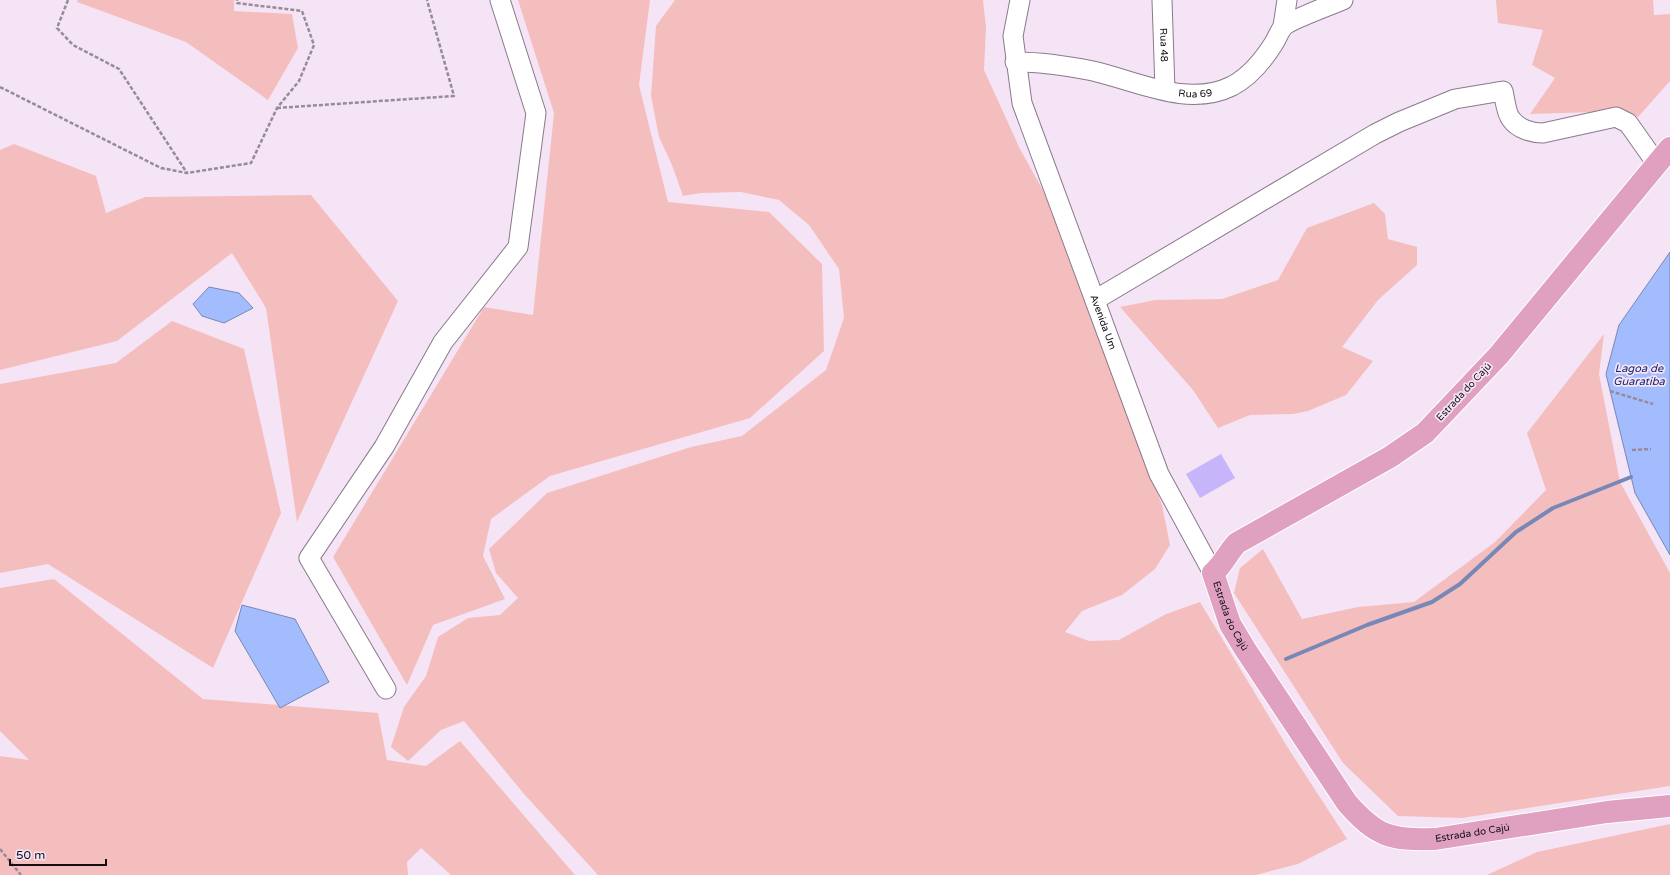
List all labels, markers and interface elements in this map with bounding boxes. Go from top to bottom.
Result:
street label: Rua 48 [1157,28,1170,62]
street label: Rua 69 [1178,87,1213,100]
street label: Avenida Um [1087,293,1119,351]
street label: Estrada do Cajú [1434,360,1494,424]
water label: Lagoa de Guaratiba [1613,362,1666,388]
street label: Estrada do Cajú [1210,580,1251,653]
street label: Estrada do Cajú [1434,821,1510,845]
scale bar [10,841,106,867]
text: 50 m [16,848,45,862]

